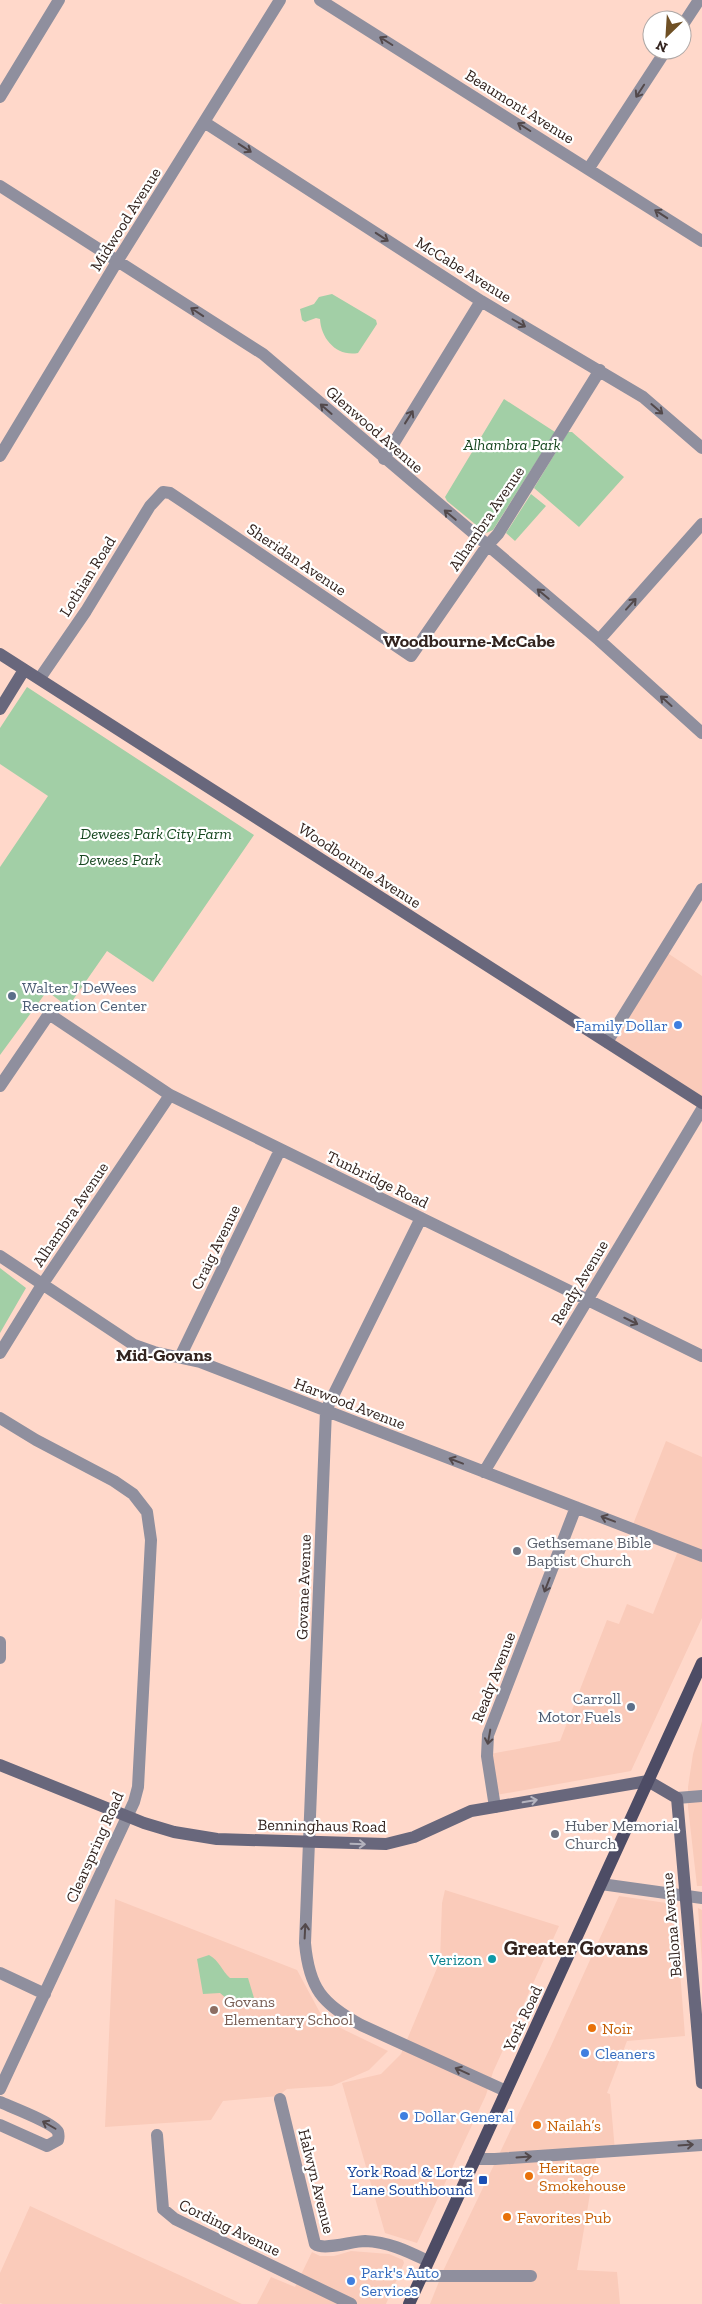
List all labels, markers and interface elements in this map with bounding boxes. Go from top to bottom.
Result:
north arrow [642,10,692,60]
one-way arrow [379,36,393,46]
text: N [653,36,670,56]
street label: Beaumont Avenue [462,65,578,148]
one-way arrow [634,84,645,98]
one-way arrow [517,122,531,132]
one-way arrow [238,144,252,154]
street label: Midwood Avenue [86,164,165,274]
one-way arrow [654,209,668,219]
one-way arrow [374,232,388,242]
street label: McCabe Avenue [412,232,515,306]
one-way arrow [190,307,204,317]
one-way arrow [512,318,526,328]
street label: Glenwood Avenue [322,382,427,477]
one-way arrow [320,403,333,415]
one-way arrow [650,403,663,415]
one-way arrow [405,411,415,425]
park label: Alhambra Park [462,435,561,454]
street label: Alhambra Avenue [444,462,528,574]
one-way arrow [443,509,456,520]
street label: Sheridan Avenue [243,519,350,600]
street label: Lothian Road [55,532,120,620]
one-way arrow [537,588,550,599]
one-way arrow [625,597,637,610]
district label: Woodbourne-McCabe [383,630,555,652]
one-way arrow [659,695,672,706]
street label: Woodbourne Avenue [295,819,425,912]
park label: Dewees Park City Farm [80,824,232,843]
park label: Dewees Park [79,850,161,869]
place label: Walter J DeWees Recreation Center [22,978,147,1015]
marker: Walter J DeWees Recreation Center [6,990,18,1002]
place label: Family Dollar [575,1016,668,1035]
marker: Family Dollar [672,1019,684,1031]
street label: Tunbridge Road [324,1147,432,1212]
street label: Alhambra Avenue [28,1158,112,1270]
street label: Craig Avenue [187,1202,244,1293]
street label: Ready Avenue [547,1237,612,1328]
one-way arrow [624,1316,639,1326]
district label: Mid-Govans [116,1344,212,1366]
street label: Harwood Avenue [292,1374,408,1433]
one-way arrow [449,1456,464,1465]
one-way arrow [600,1514,616,1523]
place label: Gethsemane Bible Baptist Church [527,1533,651,1570]
street label: Govane Avenue [292,1534,315,1640]
marker: Gethsemane Bible Baptist Church [511,1545,523,1557]
one-way arrow [542,1577,551,1592]
street label: Ready Avenue [468,1629,519,1725]
place label: Carroll Motor Fuels [538,1689,621,1726]
marker: Carroll Motor Fuels [625,1701,637,1713]
one-way arrow [483,1728,493,1744]
street label: Clearspring Road [61,1789,128,1906]
one-way arrow [522,1795,538,1805]
street label: Benninghaus Road [258,1815,387,1836]
place label: Huber Memorial Church [565,1816,678,1853]
marker: Huber Memorial Church [549,1828,561,1840]
one-way arrow [350,1839,366,1848]
street label: Bellona Avenue [657,1872,686,1978]
one-way arrow [301,1923,310,1939]
district label: Greater Govans [504,1935,649,1960]
place label: Verizon [428,1950,483,1969]
marker: Verizon [486,1953,498,1965]
street label: York Road [499,1982,546,2055]
place label: Govans Elementary School [224,1992,353,2029]
marker: Govans Elementary School [208,2004,220,2016]
place label: Noir [602,2019,633,2038]
marker: Noir [586,2022,598,2034]
place label: Cleaners [595,2044,655,2063]
marker: Cleaners [579,2047,591,2059]
one-way arrow [455,2065,470,2075]
place label: Dollar General [414,2107,514,2126]
marker: Dollar General [398,2110,410,2122]
place label: Nailah’s [547,2116,601,2135]
marker: Nailah’s [531,2119,543,2131]
one-way arrow [42,2120,56,2130]
street label: Halwyn Avenue [294,2127,339,2235]
one-way arrow [677,2140,693,2150]
one-way arrow [515,2153,531,2162]
place label: Heritage Smokehouse [539,2158,626,2195]
place label: York Road & Lortz Lane Southbound [346,2162,473,2199]
marker: Heritage Smokehouse [523,2170,535,2182]
marker: York Road & Lortz Lane Southbound [477,2174,489,2186]
street label: Cording Avenue [176,2195,284,2260]
place label: Favorites Pub [517,2208,611,2227]
marker: Favorites Pub [501,2211,513,2223]
place label: Park's Auto Services [361,2263,439,2300]
marker: Park's Auto Services [345,2275,357,2287]

